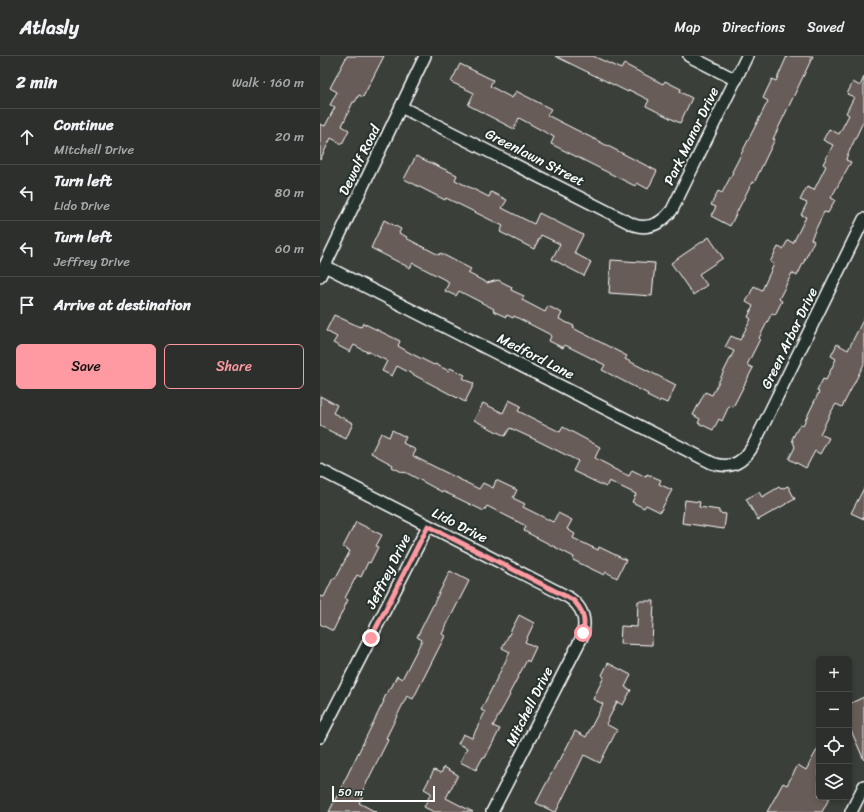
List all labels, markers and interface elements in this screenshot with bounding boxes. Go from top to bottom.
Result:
text: Atlasly [20,11,79,44]
text: Map [674,15,700,40]
text: Directions [722,15,785,40]
text: Saved [807,15,844,40]
text: 2 min [16,67,57,97]
text: Walk · 160 m [232,71,304,94]
street label: Park Manor Drive [657,83,726,190]
text: Continue [54,112,114,138]
street label: Dewolf Road [332,119,388,200]
street label: Greenlawn Street [481,122,589,193]
text: 20 m [275,125,304,148]
icon: ahead [16,126,38,148]
text: Mitchell Drive [54,138,134,161]
text: Turn left [54,168,112,194]
text: 80 m [275,181,304,204]
icon: left [16,182,38,204]
text: Lido Drive [54,194,110,217]
text: Turn left [54,224,112,250]
text: 60 m [275,237,304,260]
icon: left [16,238,38,260]
text: Jeffrey Drive [54,250,130,273]
street label: Green Arbor Drive [754,283,825,393]
text: Arrive at destination [54,292,191,318]
icon: arrive [16,294,38,316]
street label: Medford Lane [493,326,579,387]
button: Save [16,344,156,389]
button: Share [164,344,304,389]
street label: Lido Drive [427,501,492,550]
street label: Jeffrey Drive [358,529,418,614]
route start [574,624,592,642]
route end [362,629,380,647]
map controls [816,656,852,800]
button: + [816,656,852,692]
street label: Mitchell Drive [499,662,560,750]
button: − [816,692,852,728]
button: locate [816,728,852,764]
button: layers [816,764,852,800]
text: 50 m [338,783,363,802]
scale bar [332,784,435,803]

